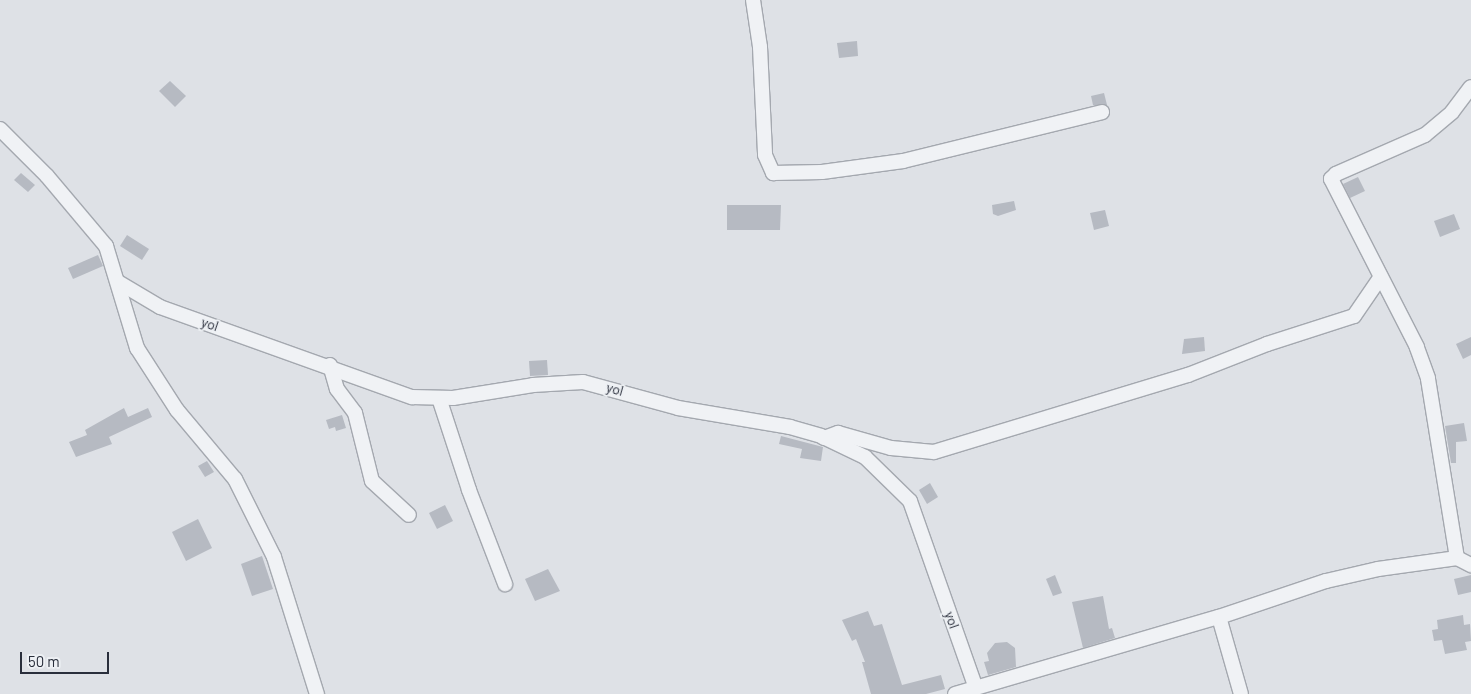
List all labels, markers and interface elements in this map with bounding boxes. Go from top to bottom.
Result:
street label: yol [199,313,221,335]
street label: yol [604,379,626,399]
street label: yol [941,609,963,631]
scale bar [22,642,111,674]
text: 50 m [28,652,60,670]

